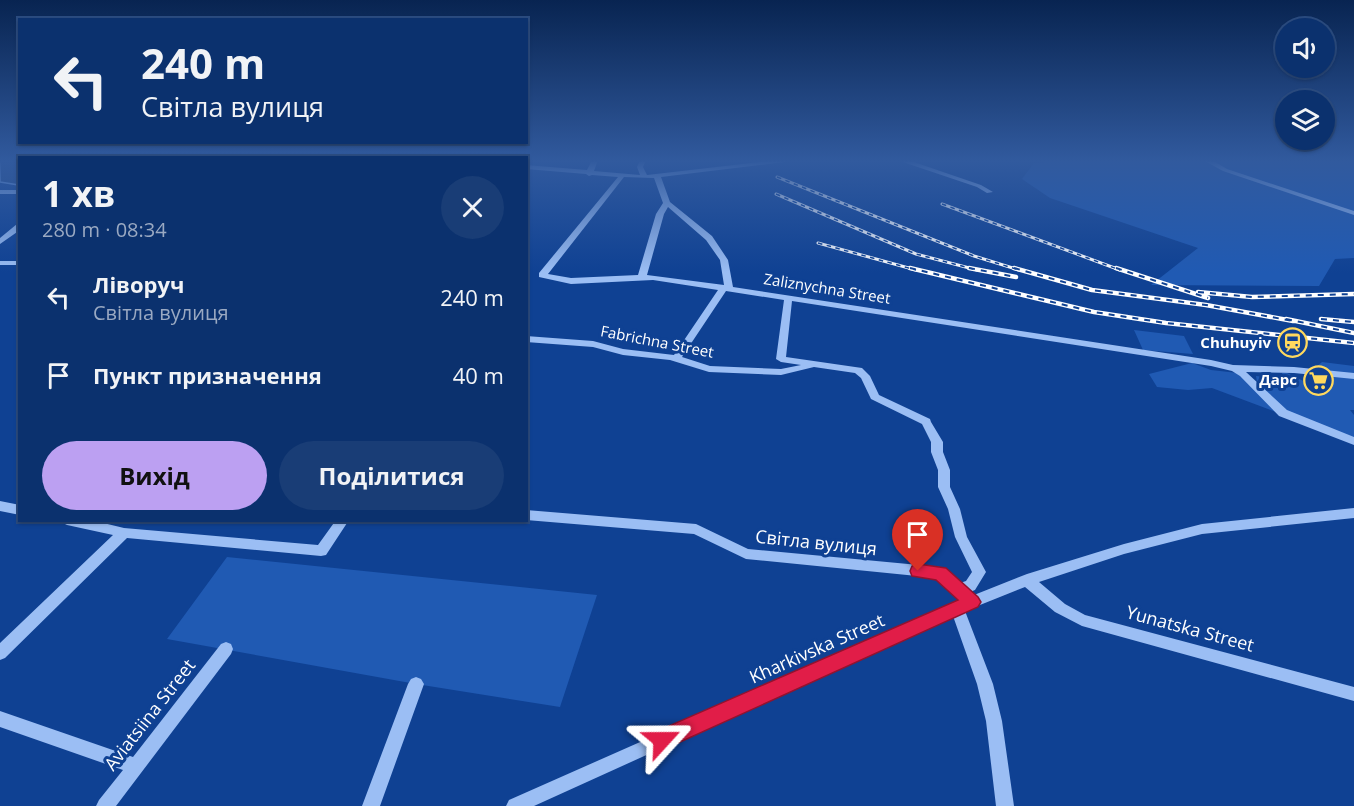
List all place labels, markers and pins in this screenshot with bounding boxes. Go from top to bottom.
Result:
station icon: Chuhuyiv [1276,327,1308,359]
place label: Chuhuyiv [1200,332,1271,352]
supermarket icon: Дарс [1302,364,1334,396]
place label: Дарс [1259,369,1297,389]
pin [892,509,943,571]

